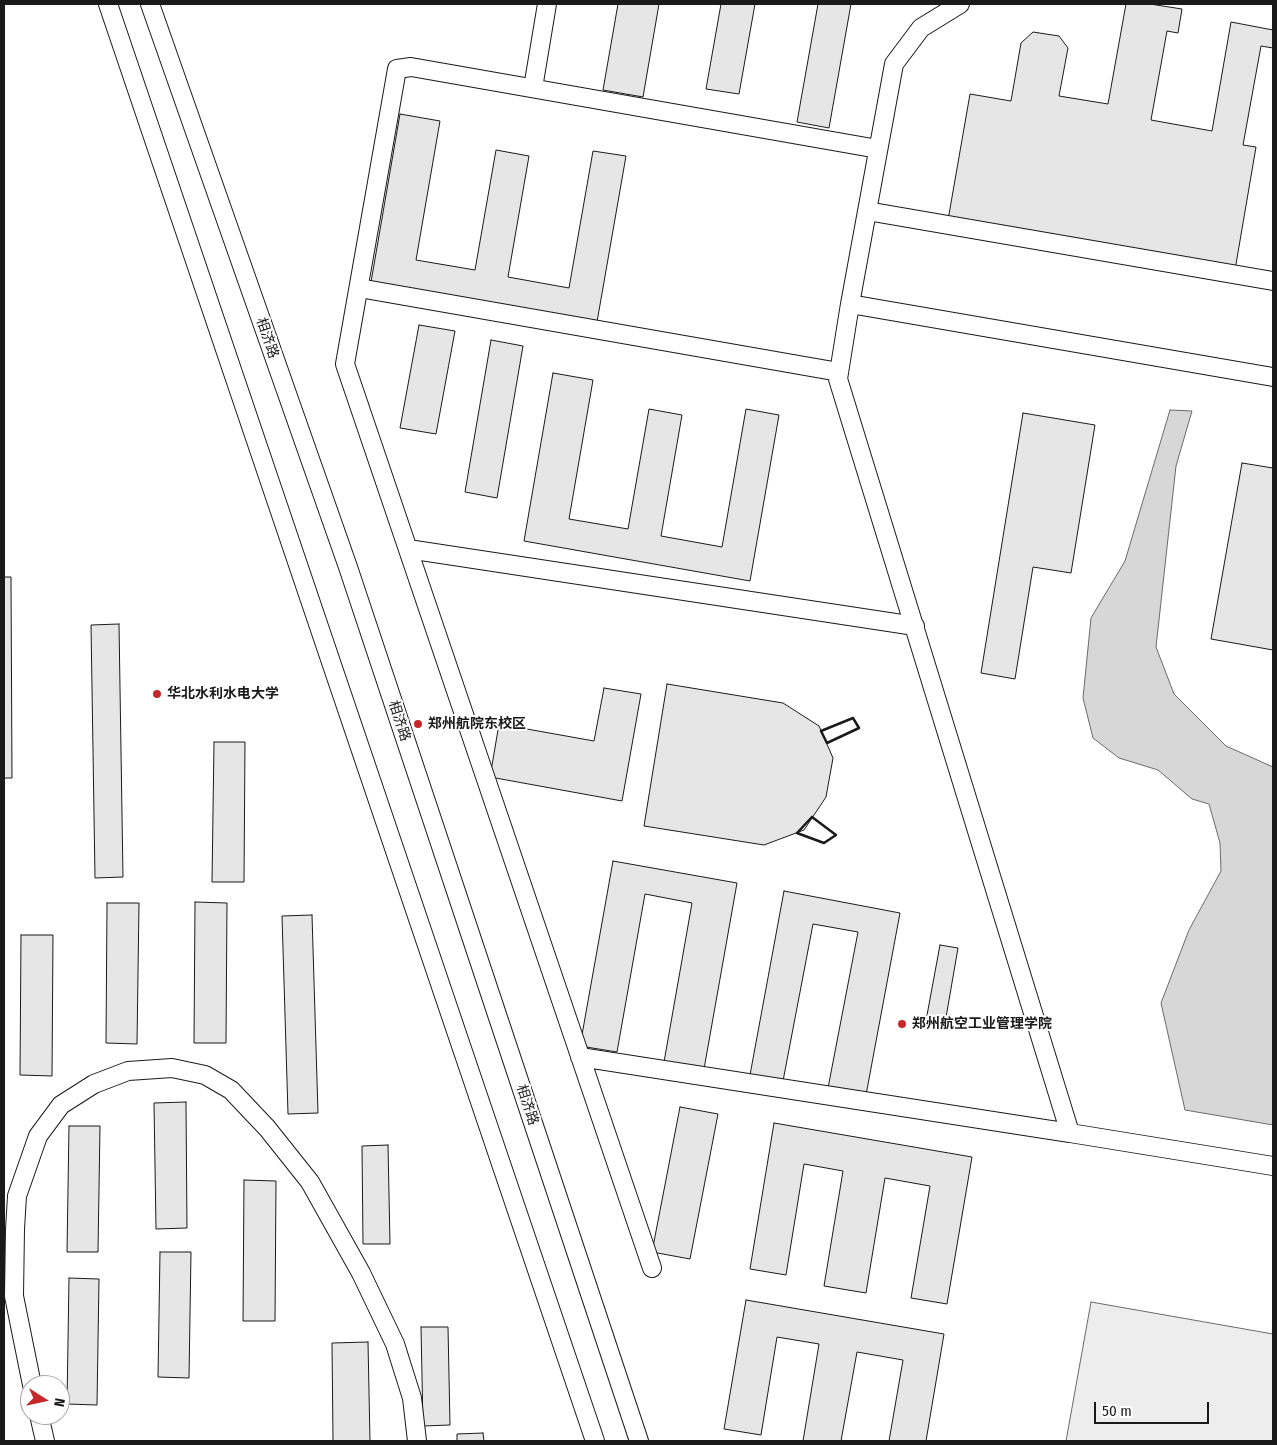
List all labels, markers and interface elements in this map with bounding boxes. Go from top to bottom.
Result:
street label: 相济路 [252,315,282,361]
place label: 华北水利水电大学 [167,686,279,702]
marker: 华北水利水电大学 [151,688,163,700]
street label: 相济路 [385,698,413,744]
place label: 郑州航院东校区 [428,716,526,732]
marker: 郑州航院东校区 [412,718,424,730]
place label: 郑州航空工业管理学院 [912,1016,1052,1032]
marker: 郑州航空工业管理学院 [896,1018,908,1030]
street label: 相济路 [513,1082,541,1128]
north arrow [20,1375,70,1425]
scale bar [1097,1392,1212,1424]
text: N [50,1397,68,1408]
text: 50 m [1102,1402,1132,1420]

